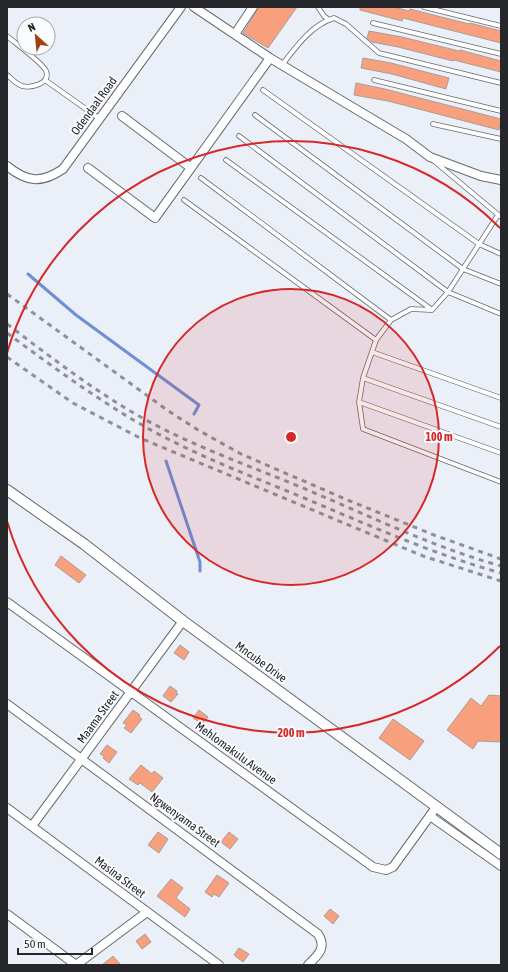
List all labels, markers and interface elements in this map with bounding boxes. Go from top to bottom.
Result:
north arrow [16,16,56,56]
text: N [26,20,37,34]
street label: Odendaal Road [68,74,120,138]
centre of rings [284,430,298,444]
text: 100 m [425,430,453,444]
street label: Mncube Drive [233,639,289,685]
street label: Maama Street [74,688,122,746]
street label: Mehlomakulu Avenue [193,719,279,787]
text: 200 m [277,726,305,740]
street label: Ngwenyama Street [147,790,223,850]
street label: Masina Street [92,853,149,901]
scale bar [18,930,92,956]
text: 50 m [24,937,46,951]

